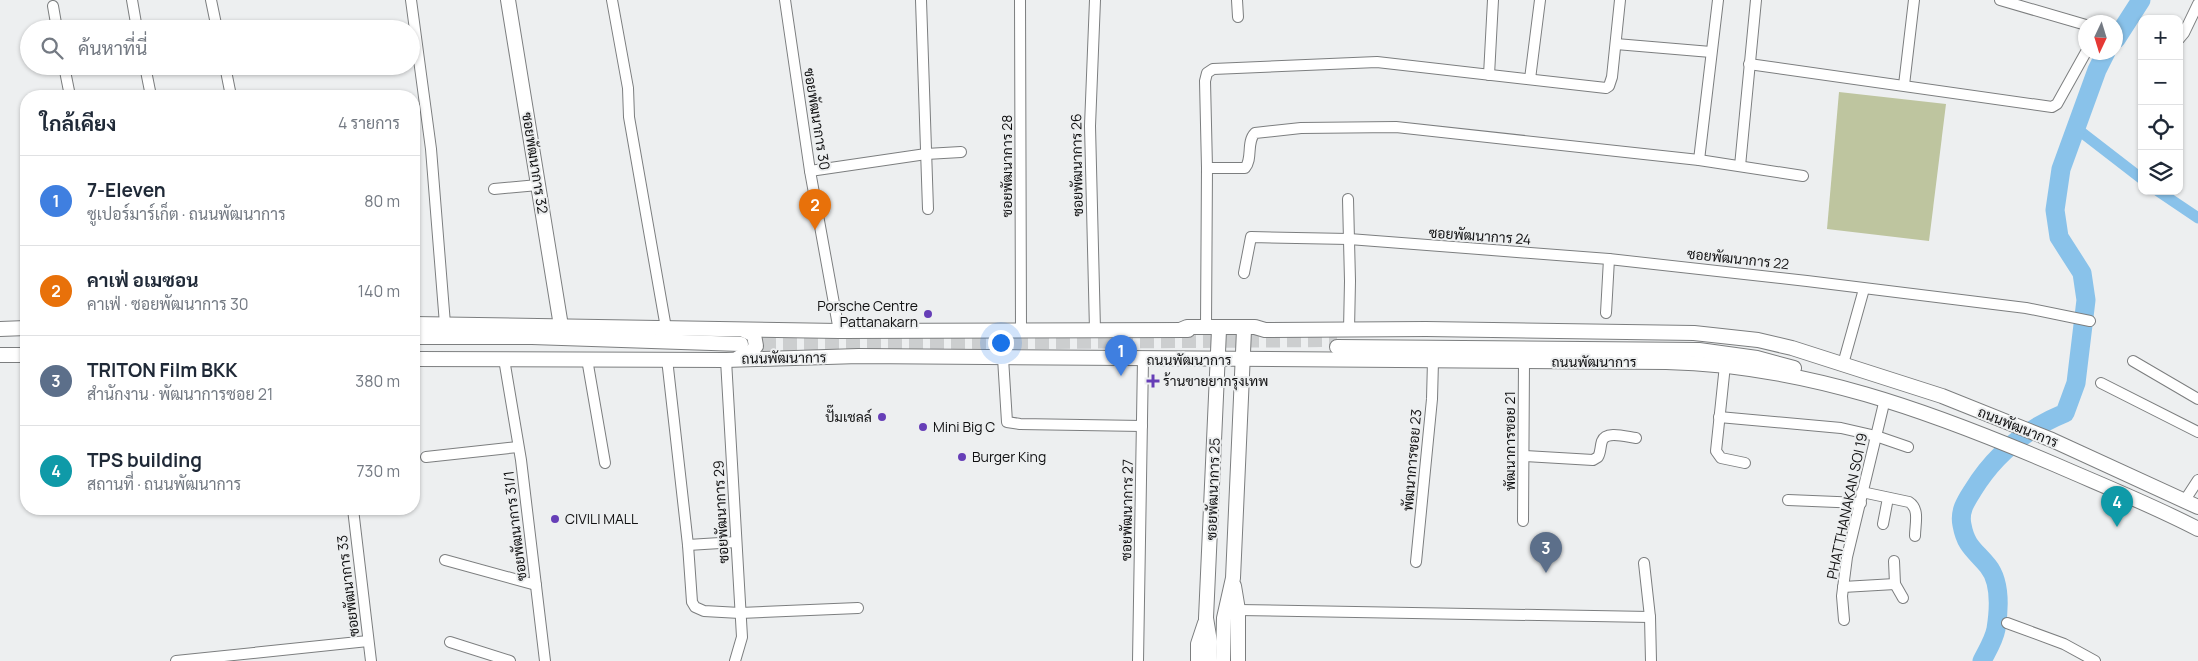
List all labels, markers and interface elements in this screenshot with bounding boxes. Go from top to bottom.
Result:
north arrow [2078,15,2123,60]
map controls [2138,15,2183,195]
button: + [2138,15,2183,60]
search box [20,20,420,75]
icon: search [38,34,66,62]
text: ค้นหาที่นี่ [78,35,147,61]
button: − [2138,60,2183,105]
street label: ซอยพัฒนาการ 30 [800,67,835,171]
button: locate [2138,105,2183,150]
text: ใกล้เคียง [40,109,116,137]
street label: ซอยพัฒนาการ 32 [518,111,553,215]
text: 4 รายการ [338,112,400,134]
street label: ซอยพัฒนาการ 26 [1066,113,1087,217]
street label: ซอยพัฒนาการ 28 [997,115,1016,217]
button: layers [2138,150,2183,195]
text: 7-Eleven [87,177,166,203]
pin: 2 [799,189,831,230]
text: 1 [52,190,60,212]
text: 80 m [364,190,400,212]
text: ซูเปอร์มาร์เก็ต · ถนนพัฒนาการ [87,203,286,225]
street label: ซอยพัฒนาการ 24 [1428,222,1532,249]
street label: ซอยพัฒนาการ 22 [1686,244,1790,273]
text: คาเฟ่ อเมซอน [87,267,199,293]
text: 2 [51,280,61,302]
text: 140 m [358,280,400,302]
text: คาเฟ่ · ซอยพัฒนาการ 30 [87,293,249,315]
place label: Porsche Centre Pattanakarn [817,296,918,331]
marker: Porsche Centre Pattanakarn [922,308,934,320]
your location [988,330,1014,356]
pin: 1 [1105,335,1137,376]
street label: ถนนพัฒนาการ [741,347,827,368]
street label: ถนนพัฒนาการ [1146,350,1232,369]
street label: ถนนพัฒนาการ [1551,352,1637,371]
text: TRITON Film BKK [87,357,238,383]
text: 3 [51,370,61,392]
text: 380 m [355,370,400,392]
place label: ร้านขายยากรุงเทพ [1163,371,1268,391]
marker: ร้านขายยากรุงเทพ [1147,375,1159,387]
text: สำนักงาน · พัฒนาการซอย 21 [87,383,273,405]
street label: พัฒนาการซอย 21 [1500,391,1519,491]
street label: ถนนพัฒนาการ [1975,402,2061,451]
place label: ปั๊มเชลล์ [825,404,872,426]
street label: พัฒนาการซอย 23 [1398,408,1425,512]
marker: ปั๊มเชลล์ [876,411,888,423]
place label: Mini Big C [933,417,995,436]
marker: Mini Big C [917,421,929,433]
street label: PHATTHANAKAN SOI 19 [1822,431,1871,581]
street label: ซอยพัฒนาการ 25 [1201,437,1224,541]
text: TPS building [87,447,202,473]
place label: Burger King [972,447,1046,466]
marker: Burger King [956,451,968,463]
street label: ซอยพัฒนาการ 27 [1116,459,1137,561]
text: 4 [51,460,61,482]
text: 730 m [357,460,400,482]
street label: ซอยพัฒนาการ 29 [708,460,733,564]
street label: ซอยพัฒนาการ 31/1 [498,470,531,582]
text: สถานที่ · ถนนพัฒนาการ [87,473,241,495]
pin: 4 [2101,486,2133,527]
place label: CIVILI MALL [565,509,638,528]
marker: CIVILI MALL [549,513,561,525]
pin: 3 [1530,532,1562,573]
street label: ซอยพัฒนาการ 33 [332,534,363,638]

